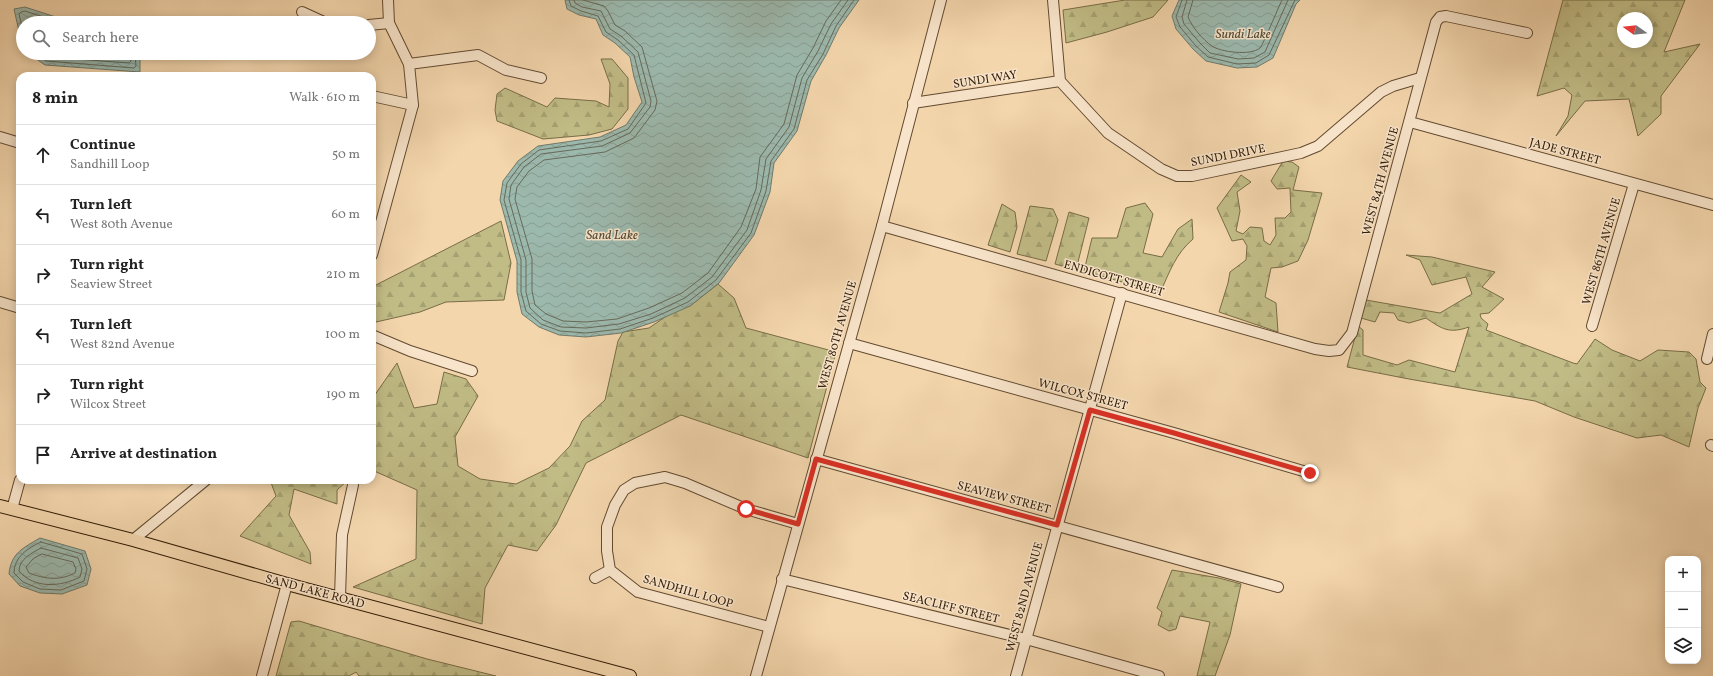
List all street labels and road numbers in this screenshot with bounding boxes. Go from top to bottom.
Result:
street label: SUNDI WAY [952,67,1019,93]
street label: WEST 84TH AVENUE [1359,125,1403,237]
street label: JADE STREET [1527,135,1602,169]
street label: SUNDI DRIVE [1190,141,1267,171]
street label: WEST 86TH AVENUE [1579,196,1625,307]
street label: ENDICOTT STREET [1062,257,1166,301]
street label: WEST 80TH AVENUE [815,279,861,391]
street label: WILCOX STREET [1036,375,1129,415]
street label: SEAVIEW STREET [955,478,1052,518]
street label: WEST 82ND AVENUE [1003,540,1047,654]
street label: SAND LAKE ROAD [263,571,366,613]
street label: SANDHILL LOOP [641,571,735,612]
street label: SEACLIFF STREET [901,588,1001,628]

